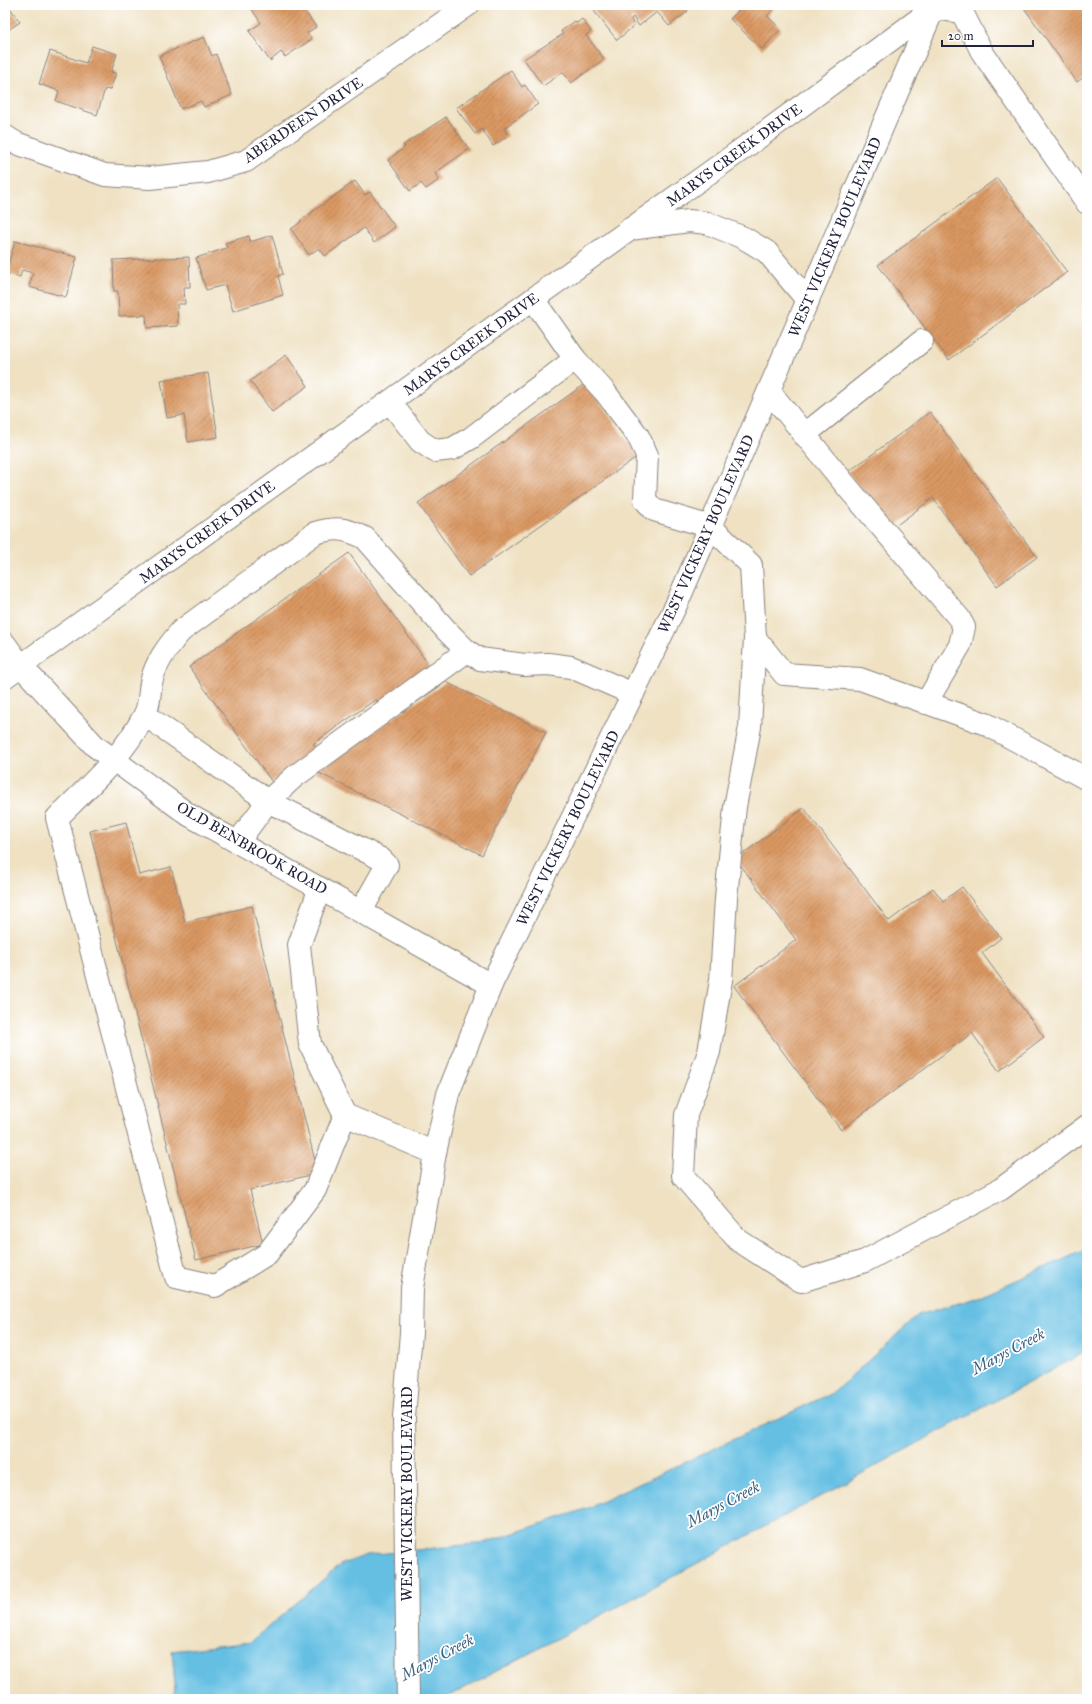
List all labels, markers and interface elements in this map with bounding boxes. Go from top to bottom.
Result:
scale bar [942,22,1033,48]
text: 20 m [948,29,974,43]
street label: ABERDEEN DRIVE [239,73,366,167]
street label: MARYS CREEK DRIVE [663,100,805,210]
street label: WEST VICKERY BOULEVARD [785,134,885,340]
street label: MARYS CREEK DRIVE [400,289,542,399]
street label: WEST VICKERY BOULEVARD [654,432,758,636]
street label: MARYS CREEK DRIVE [136,477,278,587]
street label: WEST VICKERY BOULEVARD [513,727,623,929]
street label: OLD BENBROOK ROAD [174,798,331,899]
water label: Marys Creek [966,1324,1048,1379]
street label: WEST VICKERY BOULEVARD [398,1386,416,1602]
water label: Marys Creek [681,1477,763,1532]
water label: Marys Creek [395,1630,477,1685]

